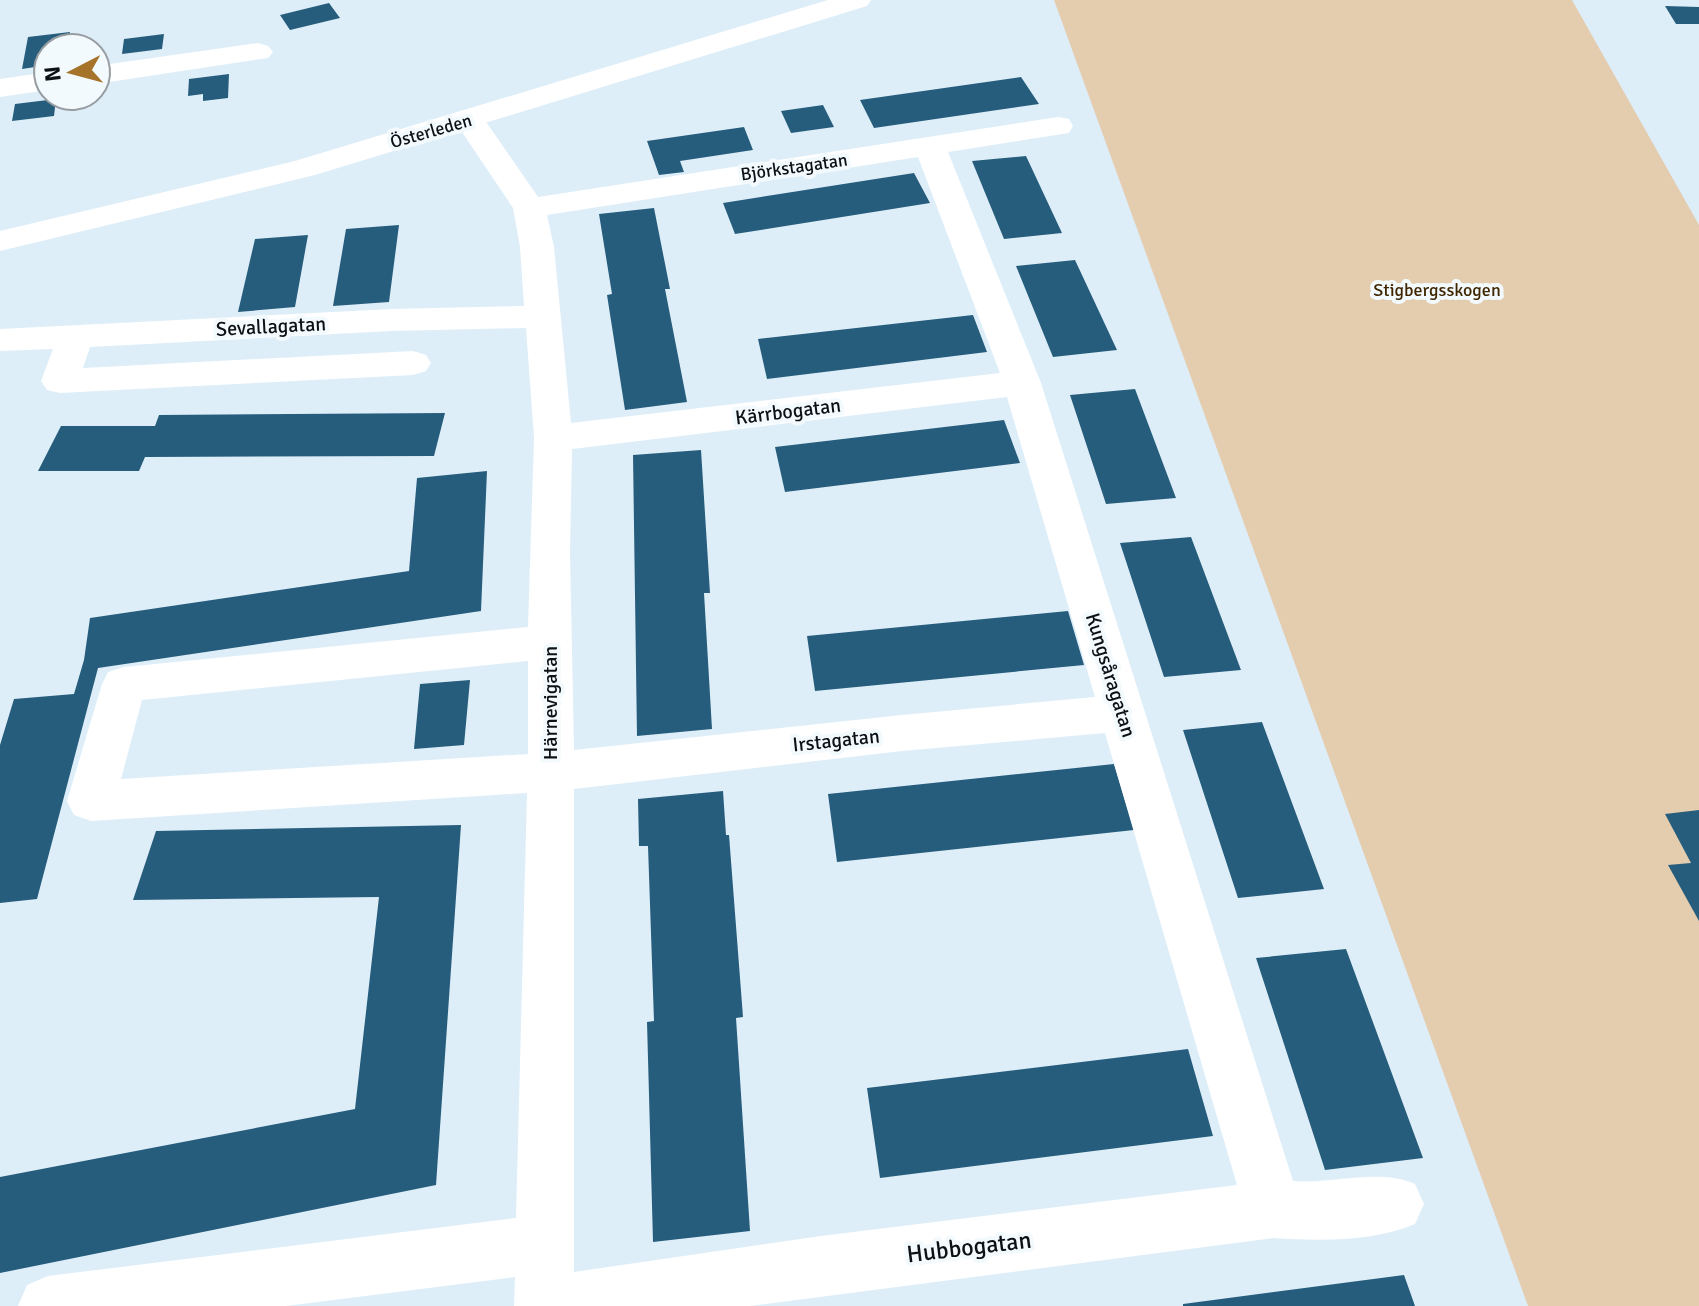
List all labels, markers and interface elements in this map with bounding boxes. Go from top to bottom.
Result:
north arrow [32,32,112,112]
text: N [38,65,67,83]
street label: Österleden [388,109,474,153]
street label: Björkstagatan [739,149,849,185]
park label: Stigbergsskogen [1373,279,1501,301]
street label: Sevallagatan [215,311,327,342]
street label: Kärrbogatan [734,393,842,430]
street label: Kungsåragatan [1080,610,1141,740]
street label: Härnevigatan [538,646,563,760]
street label: Irstagatan [791,723,881,758]
street label: Hubbogatan [905,1224,1033,1270]

